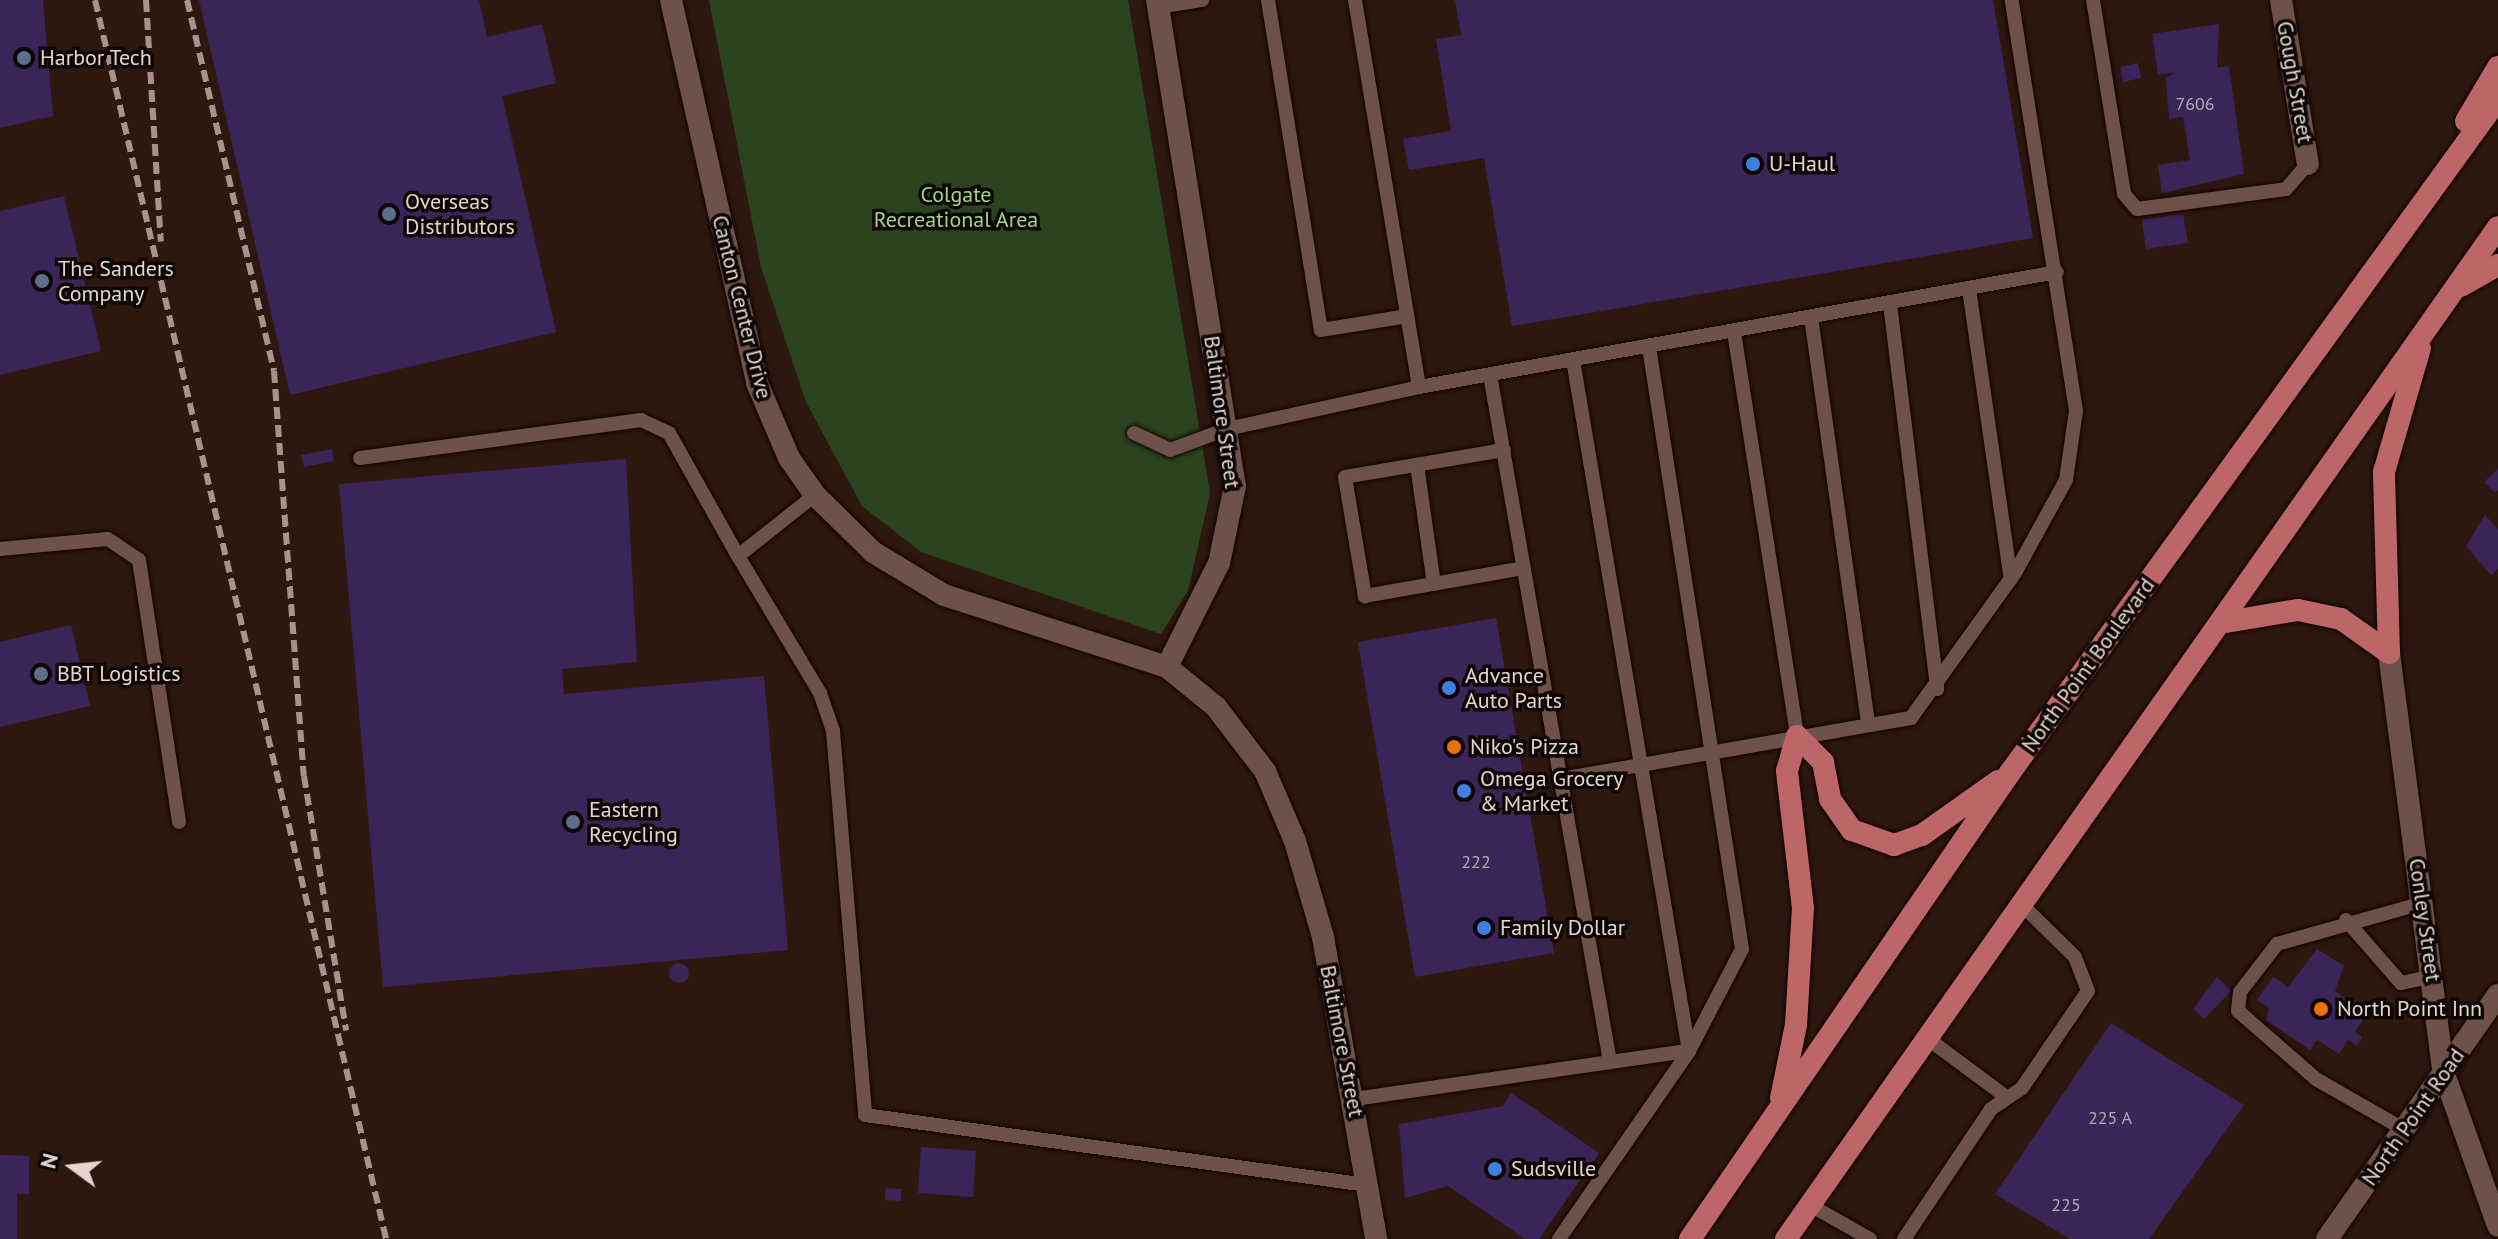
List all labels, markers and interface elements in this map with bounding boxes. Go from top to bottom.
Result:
street label: Gough Street [2271,19,2319,145]
place label: Harbor Tech [40,45,152,71]
marker: Harbor Tech [15,49,33,67]
house number: 7606 [2175,93,2215,115]
place label: U-Haul [1769,151,1835,177]
marker: U-Haul [1744,155,1762,173]
park label: Colgate Recreational Area [873,181,1039,232]
place label: Overseas Distributors [405,188,515,240]
marker: Overseas Distributors [380,205,398,223]
street label: Canton Center Drive [706,213,778,401]
place label: The Sanders Company [58,255,174,306]
marker: The Sanders Company [33,272,51,290]
street label: Baltimore Street [1198,334,1246,490]
street label: North Point Boulevard [2016,573,2160,757]
place label: BBT Logistics [57,661,181,687]
place label: Advance Auto Parts [1465,662,1562,714]
marker: BBT Logistics [32,665,50,683]
marker: Advance Auto Parts [1440,679,1458,697]
place label: Niko's Pizza [1470,734,1579,760]
marker: Niko's Pizza [1445,738,1463,756]
place label: Omega Grocery & Market [1480,765,1624,816]
marker: Omega Grocery & Market [1455,782,1473,800]
place label: Eastern Recycling [589,796,678,848]
marker: Eastern Recycling [564,813,582,831]
house number: 222 [1461,851,1491,873]
street label: Conley Street [2403,856,2447,984]
place label: Family Dollar [1500,915,1626,941]
marker: Family Dollar [1475,919,1493,937]
street label: Baltimore Street [1314,963,1370,1119]
place label: North Point Inn [2337,996,2482,1022]
marker: North Point Inn [2312,1000,2330,1018]
street label: North Point Road [2356,1043,2470,1191]
house number: 225 A [2088,1107,2132,1129]
north arrow [32,1127,112,1207]
text: N [33,1150,64,1171]
place label: Sudsville [1511,1156,1596,1182]
marker: Sudsville [1486,1160,1504,1178]
house number: 225 [2051,1194,2081,1216]

